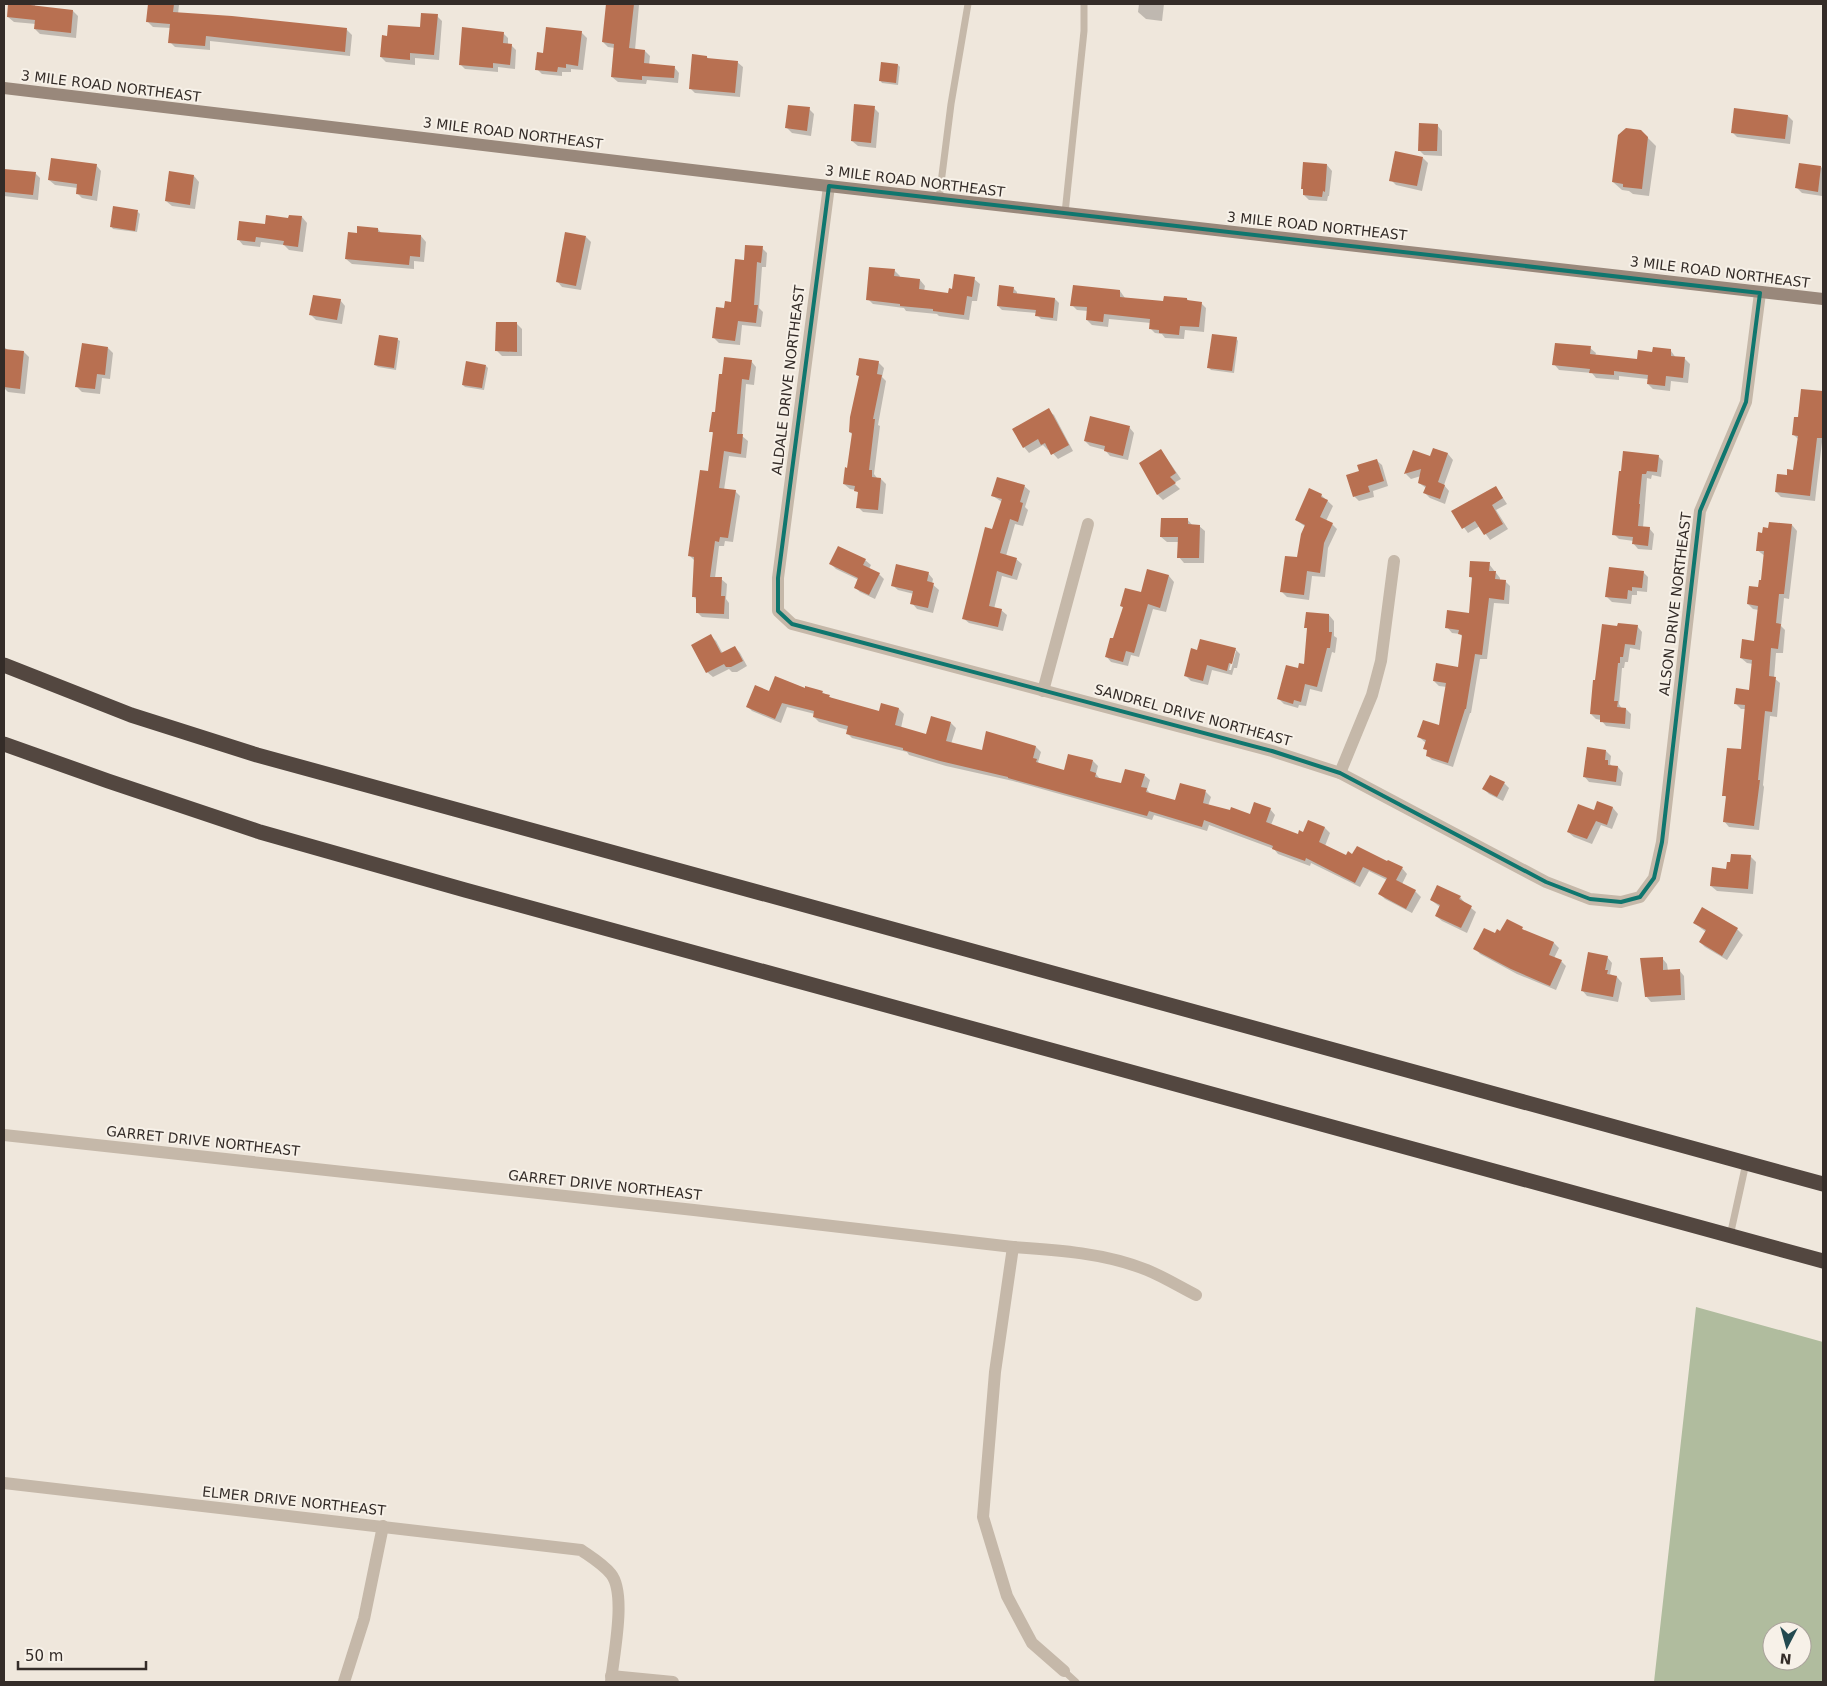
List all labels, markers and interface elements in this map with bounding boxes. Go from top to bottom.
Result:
street label: 3 MILE ROAD NORTHEAST [20,67,202,105]
street label: 3 MILE ROAD NORTHEAST [422,114,604,152]
street label: 3 MILE ROAD NORTHEAST [824,162,1006,200]
street label: 3 MILE ROAD NORTHEAST [1226,209,1408,243]
street label: 3 MILE ROAD NORTHEAST [1629,253,1811,291]
street label: ALDALE DRIVE NORTHEAST [768,284,808,476]
street label: ALSON DRIVE NORTHEAST [1656,511,1694,697]
street label: SANDREL DRIVE NORTHEAST [1093,681,1294,749]
street label: GARRET DRIVE NORTHEAST [106,1123,301,1159]
street label: GARRET DRIVE NORTHEAST [508,1167,703,1203]
street label: ELMER DRIVE NORTHEAST [201,1483,387,1519]
north arrow [1762,1621,1812,1671]
scale bar [18,1638,145,1670]
text: 50 m [25,1647,63,1665]
text: N [1779,1650,1792,1667]

